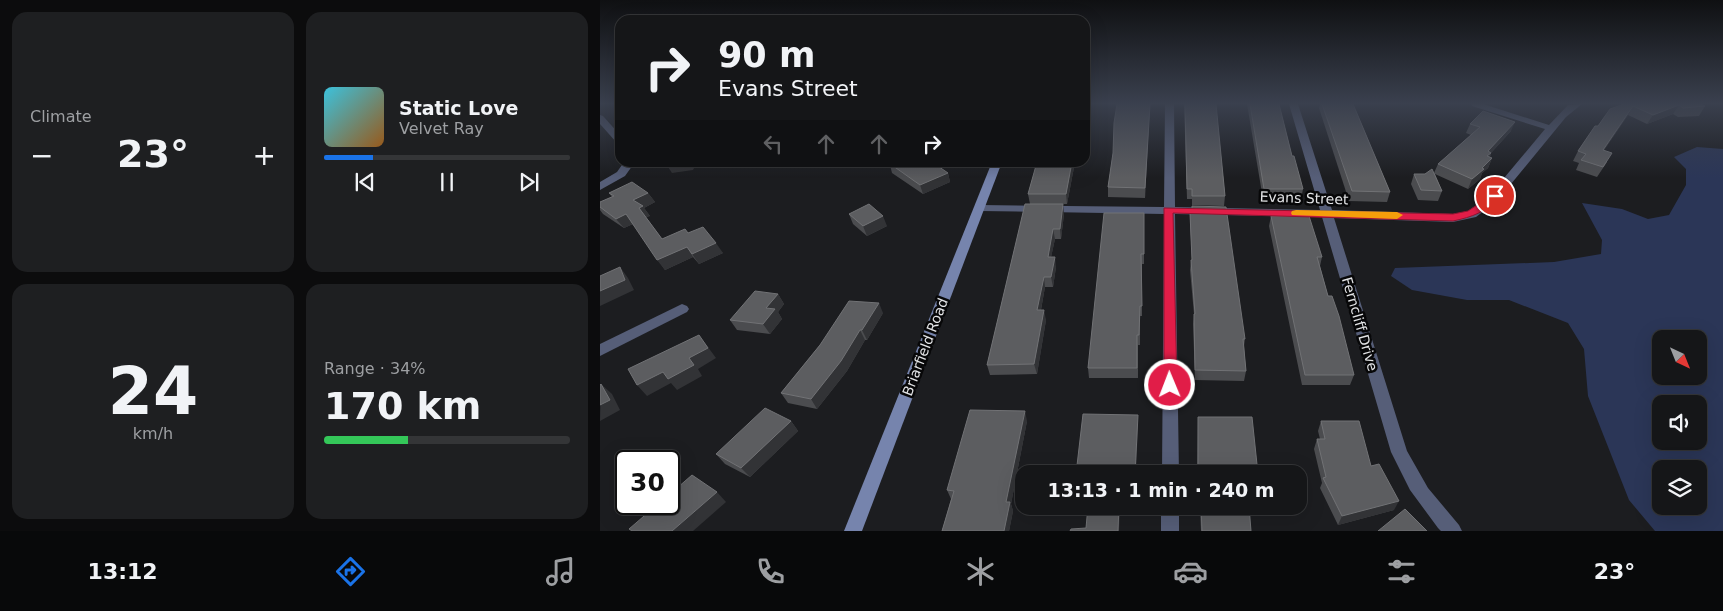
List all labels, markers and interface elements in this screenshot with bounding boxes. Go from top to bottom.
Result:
icon: right [635,35,700,100]
text: 90 m [718,35,815,75]
text: Evans Street [718,76,858,101]
text: Static Love [399,97,519,119]
text: Climate [30,107,92,126]
text: Velvet Ray [399,119,484,138]
icon: left [759,130,787,158]
icon: ahead [812,130,840,158]
icon: ahead [865,130,893,158]
icon: right [918,130,946,158]
text: 23° [117,132,189,176]
text: − [30,139,53,172]
text: + [253,139,276,172]
icon: previous [351,168,379,196]
icon: pause [433,168,461,196]
icon: next [515,168,543,196]
pin [1474,175,1516,217]
icon: arrive [1481,182,1509,210]
street label: Evans Street [1259,188,1349,208]
street label: Ferncliff Drive [1339,275,1381,373]
street label: Briarfield Road [899,296,951,398]
north arrow [1652,330,1708,385]
map controls [1652,330,1707,515]
text: 24 [108,354,198,429]
position arrow [1143,358,1195,410]
text: Range · 34% [324,359,426,378]
text: 170 km [324,384,481,428]
button: sound [1652,395,1707,450]
text: km/h [133,424,173,443]
speed limit sign: 30 [615,450,680,515]
button: layers [1652,460,1707,515]
text: 13:13 · 1 min · 240 m [1047,479,1275,501]
icon: directions [333,554,368,589]
icon: music [543,554,578,589]
icon: phone [753,554,788,589]
icon: climate [963,554,998,589]
icon: car [1173,554,1208,589]
icon: filters [1384,554,1419,589]
text: 13:12 [88,559,158,584]
text: 23° [1594,559,1635,584]

